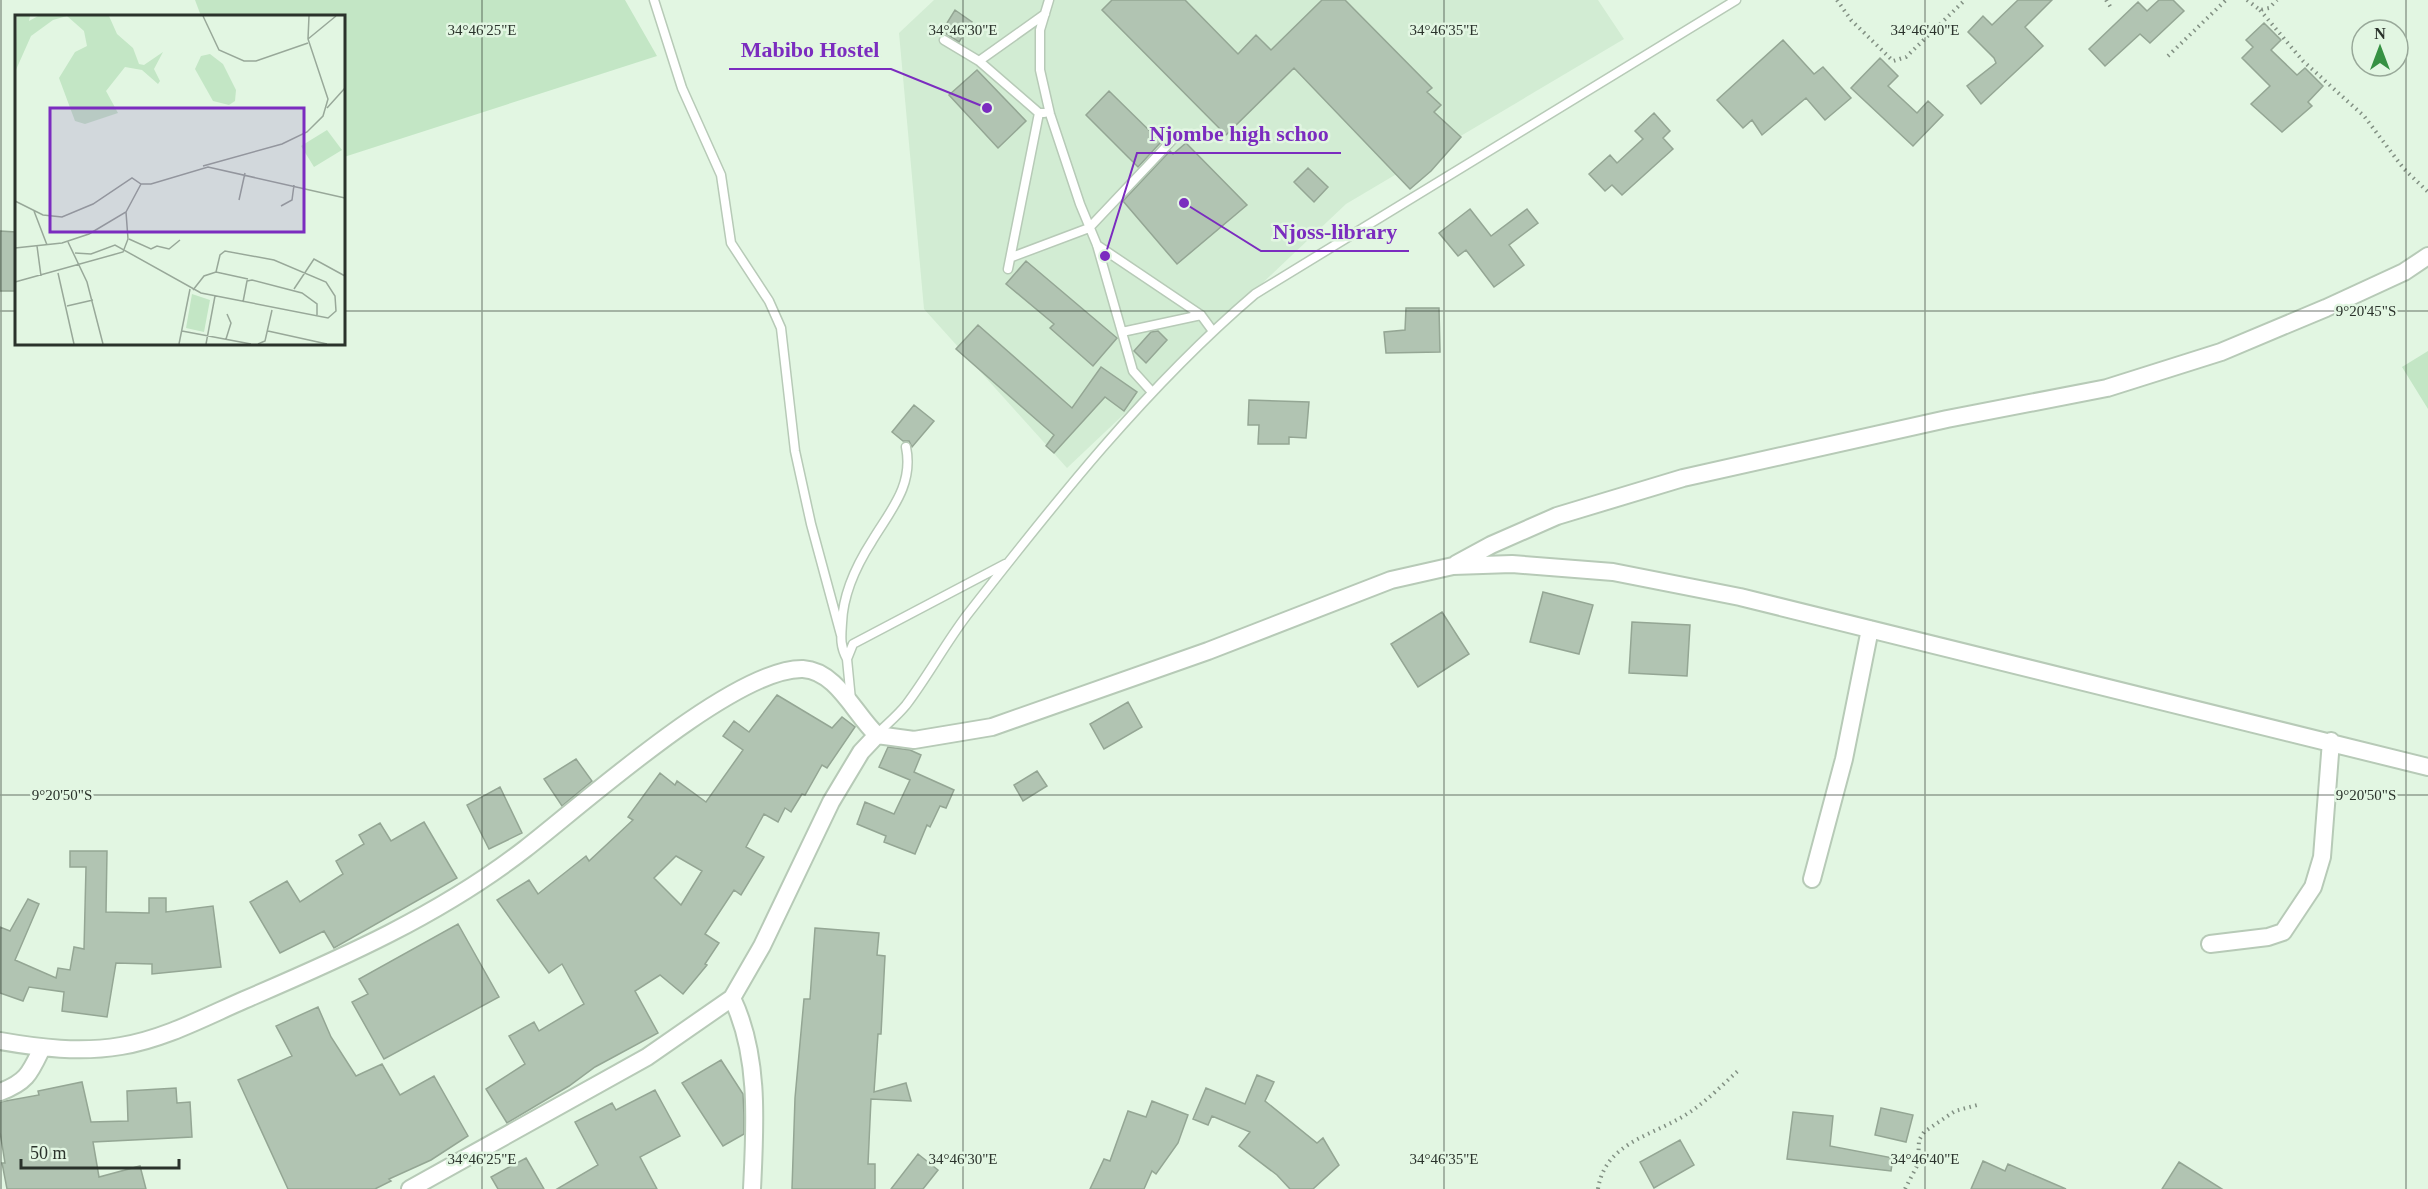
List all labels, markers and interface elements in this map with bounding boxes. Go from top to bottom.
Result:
inset map [15,15,345,345]
north arrow [2350,18,2410,78]
text: 34°46'25"E [448,22,517,38]
text: 34°46'30"E [929,22,998,38]
text: 34°46'35"E [1410,22,1479,38]
text: 34°46'40"E [1891,22,1960,38]
text: N [2374,25,2386,42]
callout: Mabibo Hostel [729,29,891,69]
text: Mabibo Hostel [741,37,879,62]
callout: Njombe high schoo [1137,113,1341,153]
text: Njombe high schoo [1149,121,1329,146]
callout: Njoss-library [1261,211,1409,251]
text: Njoss-library [1273,219,1397,244]
text: 9°20'45"S [2336,303,2396,319]
text: 9°20'50"S [32,787,92,803]
text: 9°20'50"S [2336,787,2396,803]
scale bar [21,1132,178,1170]
text: 50 m [30,1143,67,1163]
text: 34°46'25"E [448,1151,517,1167]
text: 34°46'30"E [929,1151,998,1167]
text: 34°46'35"E [1410,1151,1479,1167]
text: 34°46'40"E [1891,1151,1960,1167]

